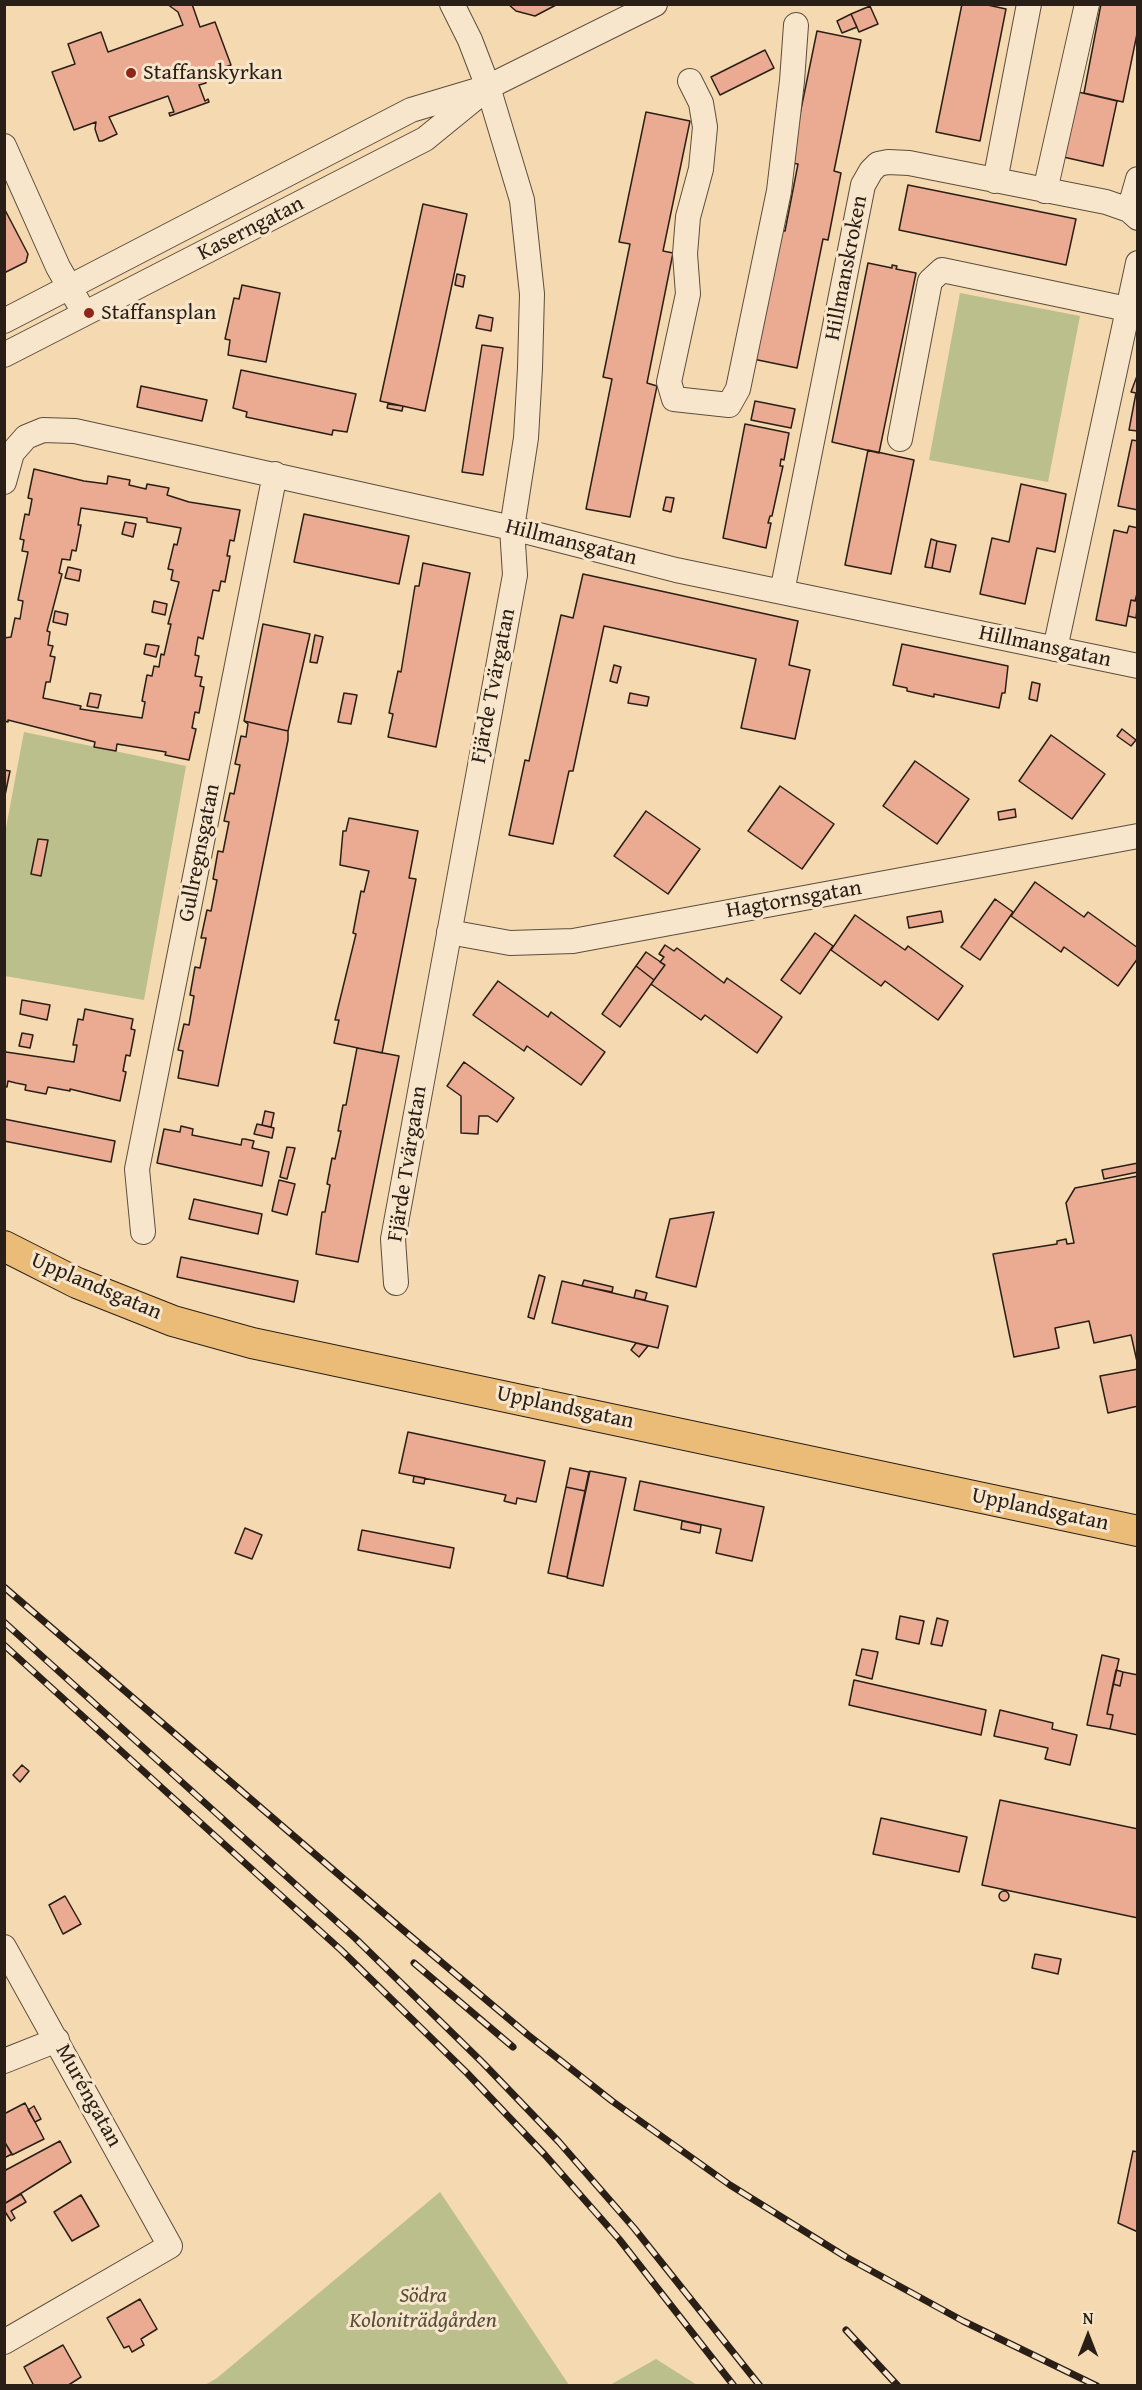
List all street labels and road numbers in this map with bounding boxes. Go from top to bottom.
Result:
street label: Kaserngatan [193,191,309,267]
street label: Hillmanskroken [820,193,874,343]
street label: Hillmansgatan [503,514,639,572]
street label: Fjärde Tvärgatan [466,606,522,766]
street label: Hillmansgatan [976,620,1114,674]
street label: Gullregnsgatan [174,782,226,924]
street label: Hagtornsgatan [724,875,864,925]
street label: Fjärde Tvärgatan [383,1084,433,1244]
street label: Upplandsgatan [27,1248,165,1326]
street label: Upplandsgatan [494,1381,636,1435]
street label: Upplandsgatan [969,1483,1111,1537]
street label: Muréngatan [49,2040,127,2152]

